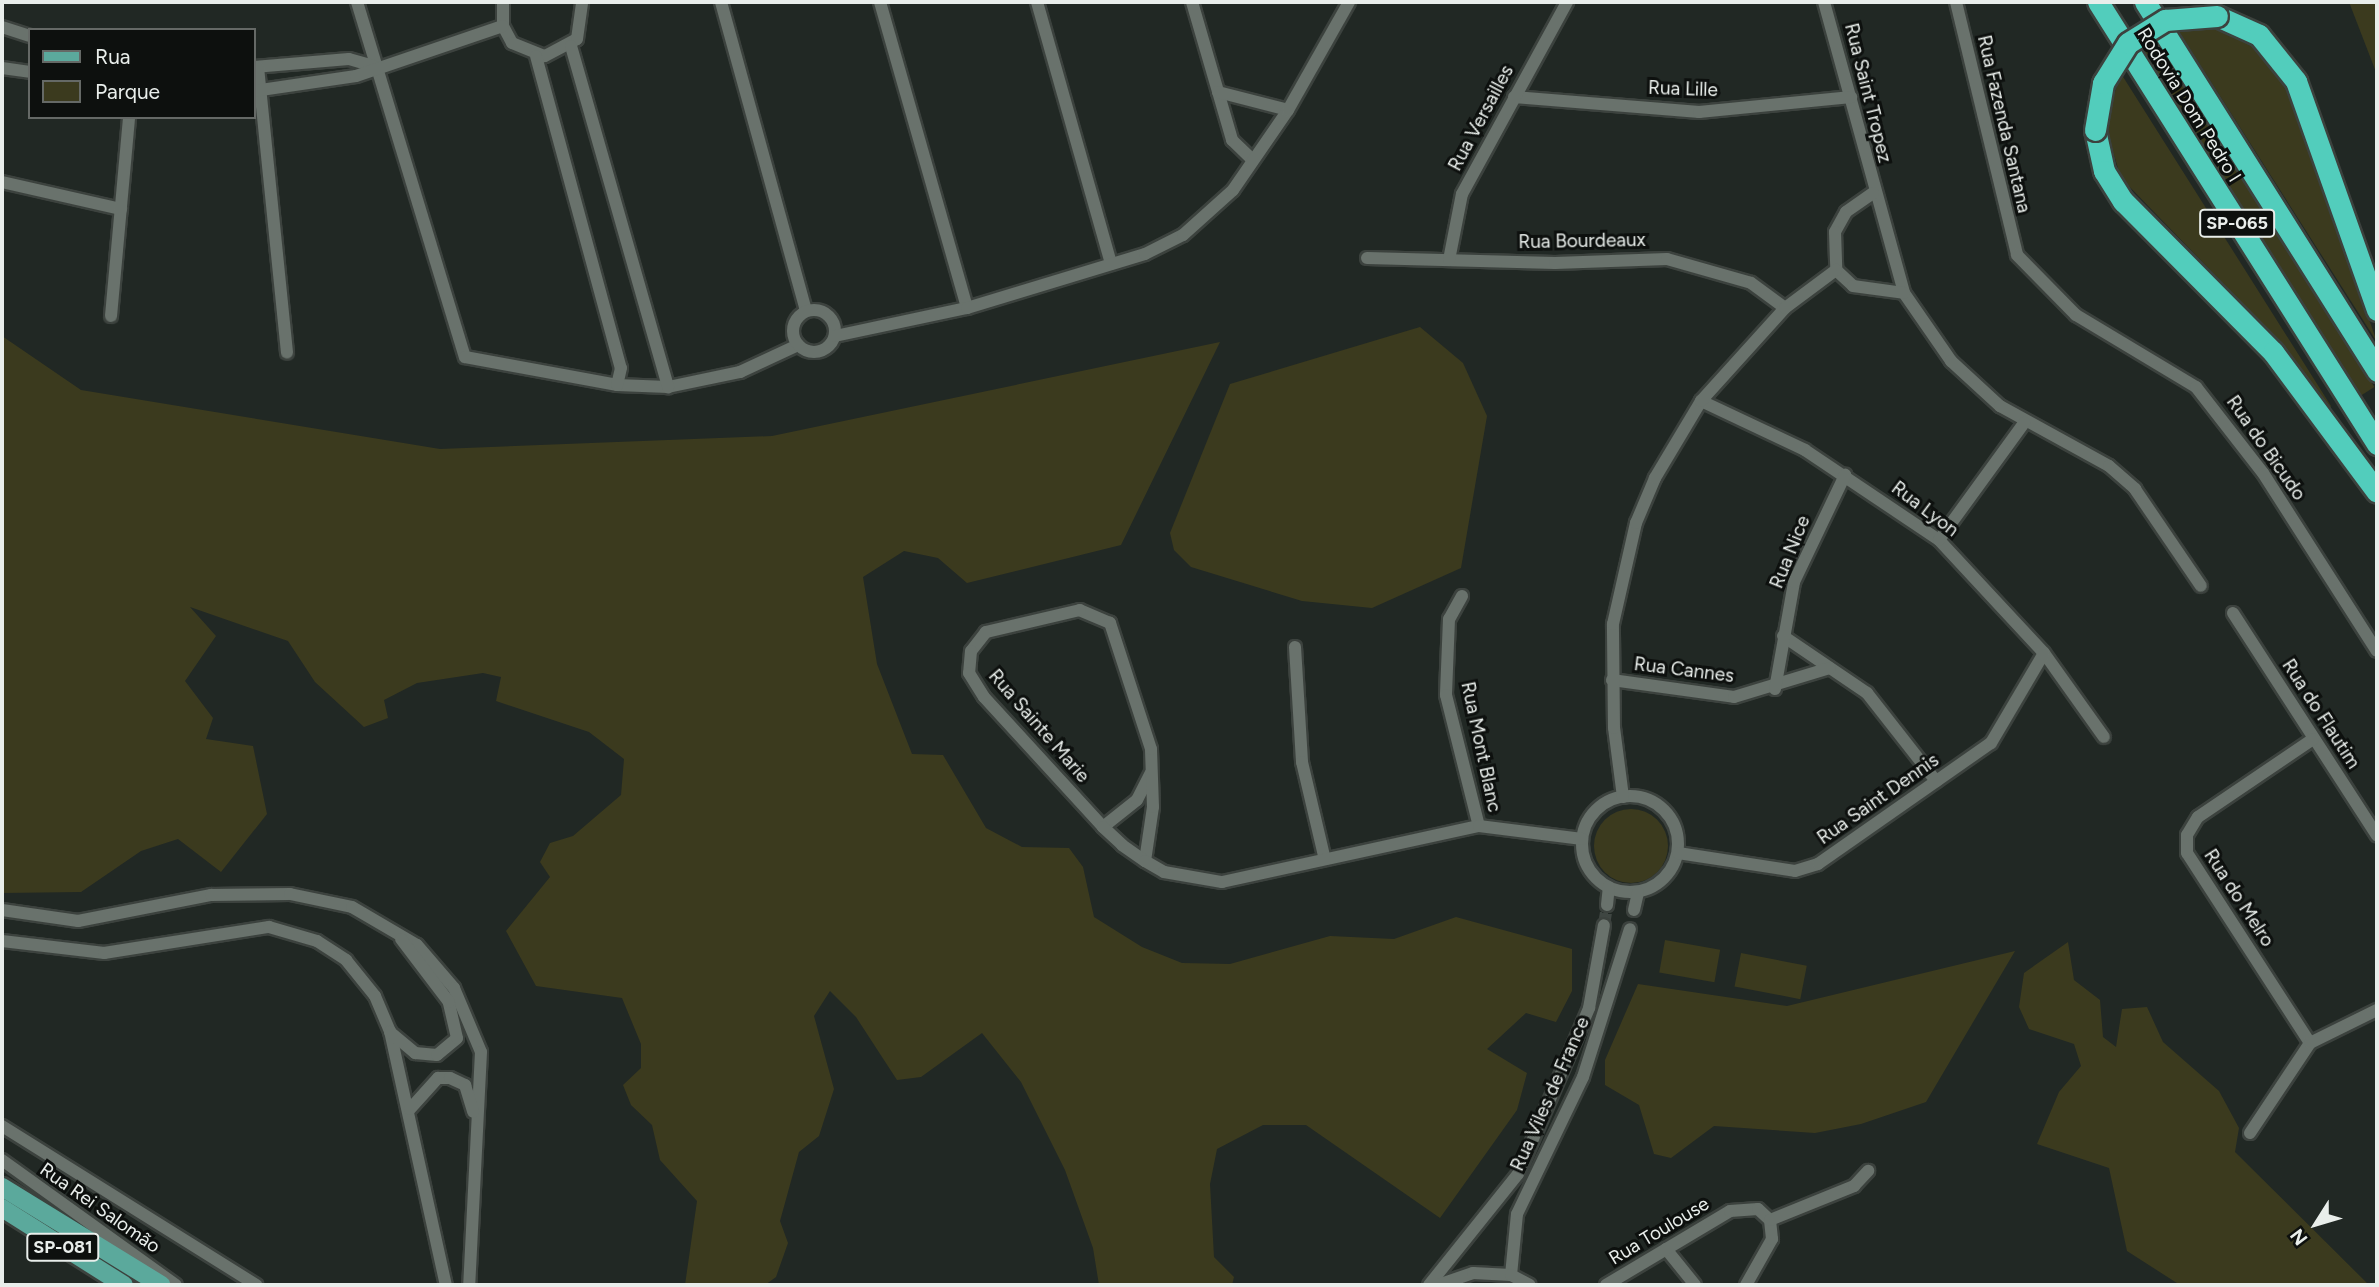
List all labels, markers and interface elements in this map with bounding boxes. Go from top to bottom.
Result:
street label: Rua Saint Tropez [1840,21,1896,165]
street label: Rodovia Dom Pedro I [2132,23,2246,187]
legend [28,28,256,119]
street label: Rua Fazenda Santana [1972,33,2036,215]
text: Rua [95,44,131,69]
street label: Rua Versailles [1444,61,1518,175]
street label: Rua Lille [1648,76,1718,102]
text: Parque [95,79,160,104]
road number: SP-065 [2198,208,2276,238]
street label: Rua Bourdeaux [1518,228,1646,254]
street label: Rua do Bicudo [2221,391,2311,505]
street label: Rua Lyon [1887,476,1963,542]
street label: Rua Nice [1765,512,1815,592]
street label: Rua Cannes [1633,653,1735,687]
street label: Rua do Flautim [2277,655,2365,773]
street label: Rua Sainte Marie [984,665,1094,787]
street label: Rua Mont Blanc [1456,680,1506,814]
street label: Rua Saint Dennis [1813,749,1943,849]
street label: Rua do Melro [2199,845,2279,951]
street label: Rua Viles de France [1506,1013,1594,1175]
street label: Rua Rei Salomão [35,1158,165,1258]
north arrow [2281,1189,2351,1259]
street label: Rua Toulouse [1605,1192,1713,1270]
text: N [2285,1224,2312,1250]
road number: SP-081 [26,1232,100,1262]

